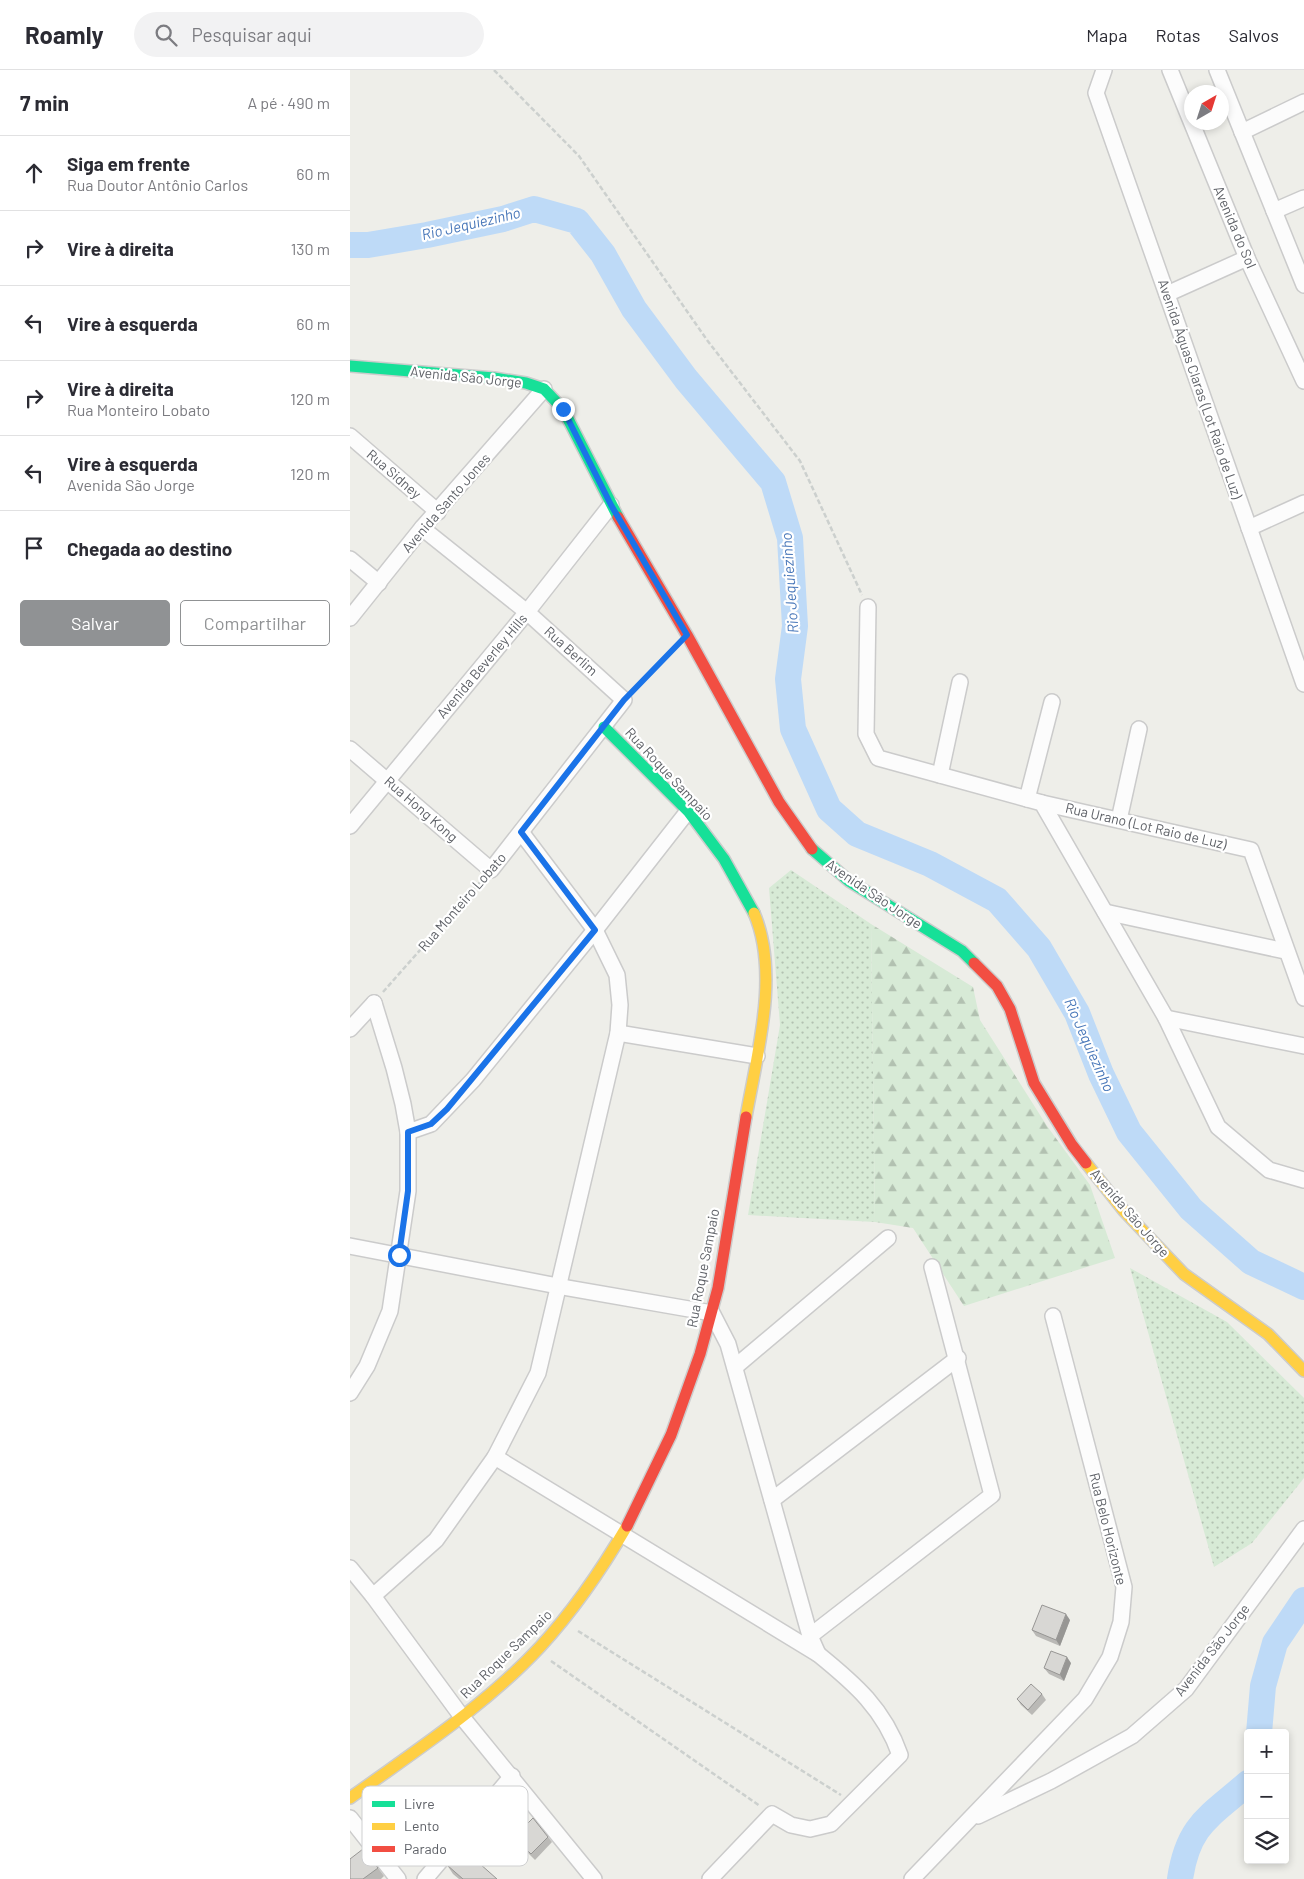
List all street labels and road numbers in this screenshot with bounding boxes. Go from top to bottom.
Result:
street label: Avenida do Sol [1210,183,1260,271]
street label: Avenida Águas Claras (Lot Raio de Luz) [1155,277,1246,501]
street label: Avenida São Jorge [410,362,523,391]
street label: Rua Sidney [364,445,425,502]
street label: Avenida Santo Jones [398,449,494,556]
street label: Avenida Beverley Hills [433,610,531,721]
street label: Rua Berlim [541,622,601,679]
street label: Rua Roque Sampaio [622,724,717,824]
street label: Rua Hong Kong [381,772,461,845]
street label: Rua Urano (Lot Raio de Luz) [1064,799,1229,852]
street label: Rua Monteiro Lobato [414,849,509,955]
street label: Avenida São Jorge [823,855,925,932]
street label: Avenida São Jorge [1087,1165,1174,1260]
street label: Rua Roque Sampaio [683,1207,722,1329]
street label: Rua Belo Horizonte [1086,1471,1131,1587]
street label: Avenida São Jorge [1170,1600,1253,1699]
street label: Rua Roque Sampaio [456,1606,555,1702]

